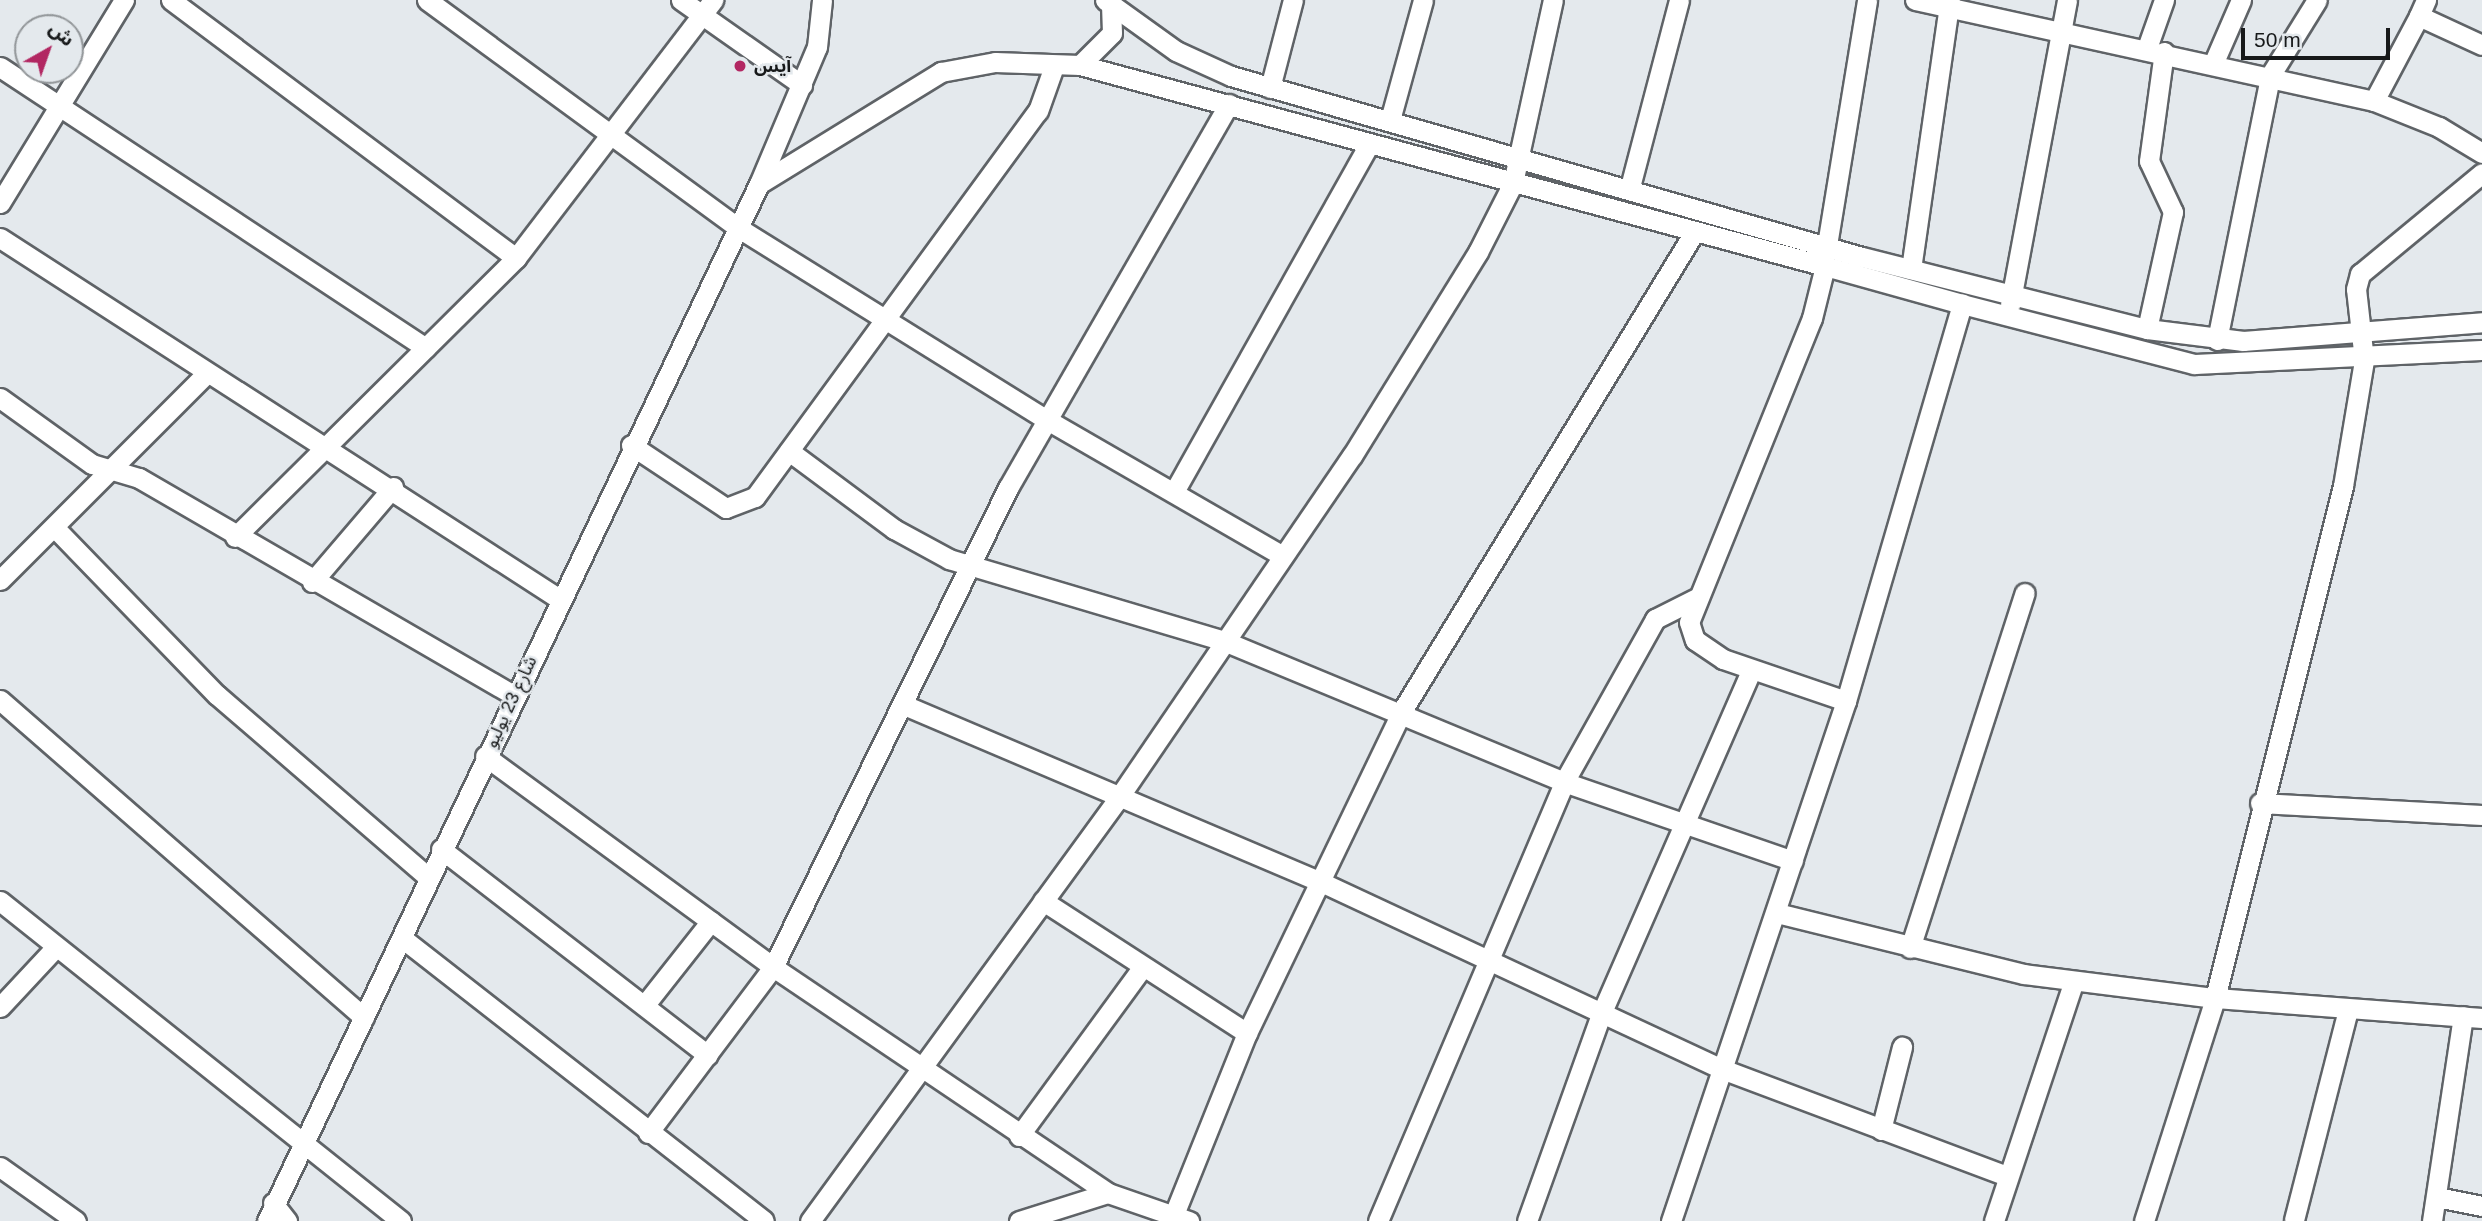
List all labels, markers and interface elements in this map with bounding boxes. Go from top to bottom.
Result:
north arrow [14,14,84,84]
scale bar [2244,14,2393,58]
text: ش [45,18,78,50]
text: 50 m [2254,28,2301,51]
place label: آيس [754,55,791,77]
marker: آيس [732,58,748,74]
street label: شارع 23 يوليو [480,653,542,751]

